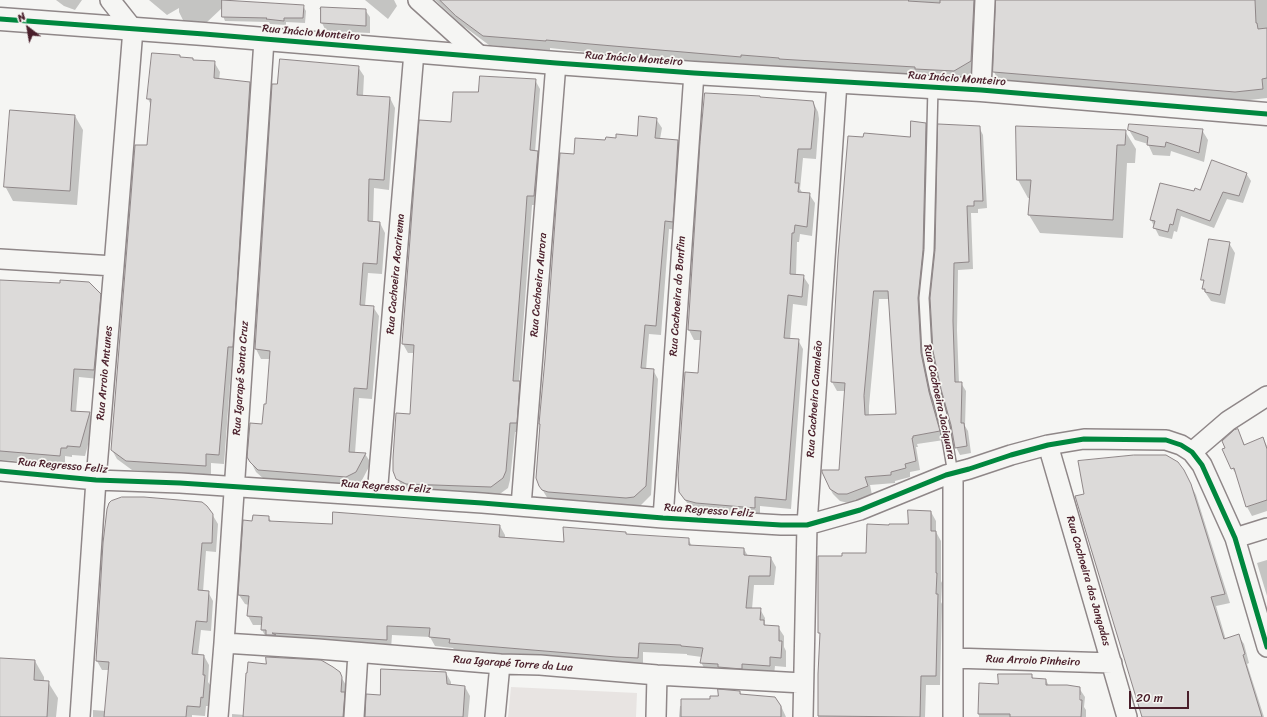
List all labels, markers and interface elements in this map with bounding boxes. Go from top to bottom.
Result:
text: N [13,7,30,27]
north arrow [8,8,48,48]
street label: Rua Inácio Monteiro [262,22,360,44]
street label: Rua Inácio Monteiro [585,49,683,69]
street label: Rua Inácio Monteiro [908,69,1006,89]
street label: Rua Cachoeira Acarirema [384,213,408,335]
street label: Rua Cachoeira Aurora [528,232,550,338]
street label: Rua Cachoeira do Bonfim [667,235,689,357]
street label: Rua Igarapé Santa Cruz [230,320,252,436]
street label: Rua Arroio Antunes [94,325,116,421]
street label: Rua Cachoeira Camaleão [804,340,826,458]
street label: Rua Cachoeira Jaciquara [920,343,958,461]
street label: Rua Regresso Feliz [18,456,108,476]
street label: Rua Regresso Feliz [341,477,431,497]
street label: Rua Regresso Feliz [664,501,754,521]
street label: Rua Cachoeira das Jangadas [1063,514,1113,648]
street label: Rua Igarapé Torre da Lua [453,653,573,675]
street label: Rua Arroio Pinheiro [986,653,1080,669]
scale bar [1131,683,1191,709]
text: 20 m [1136,687,1163,709]

